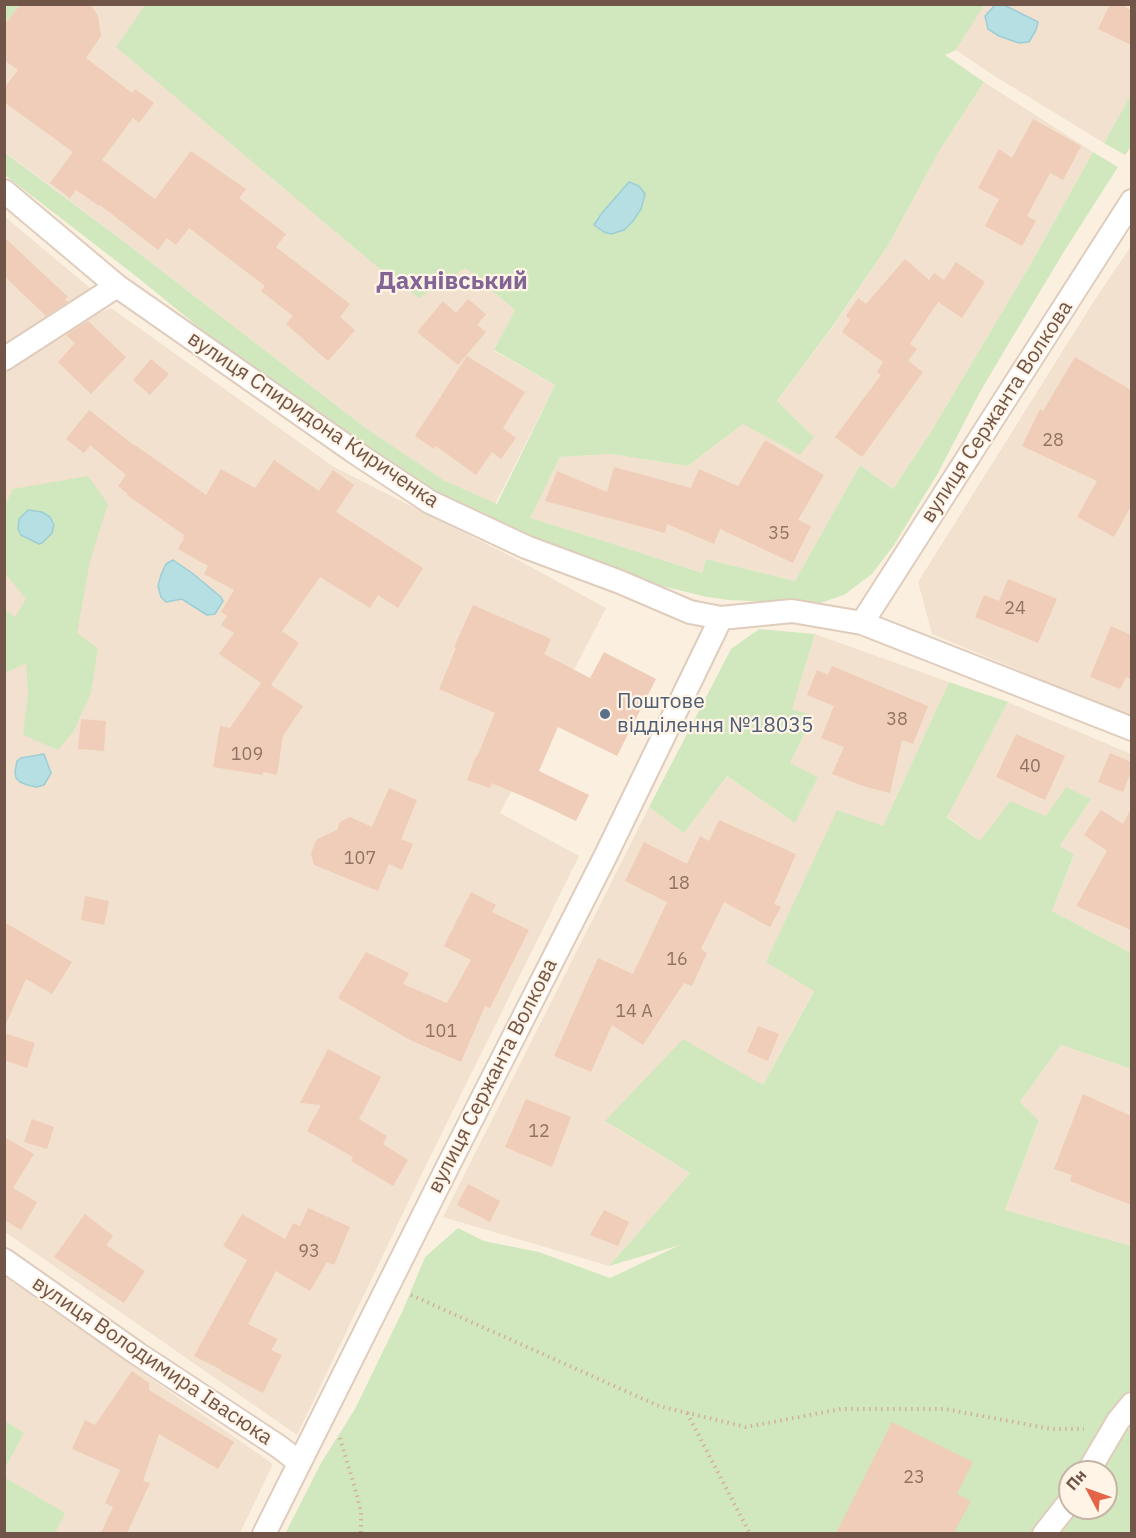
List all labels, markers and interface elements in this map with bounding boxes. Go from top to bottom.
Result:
district label: Дахнівський [376,268,528,296]
street label: вулиця Сержанта Волкова [916,296,1078,528]
street label: вулиця Спиридона Кириченка [183,326,443,514]
house number: 28 [1042,430,1064,452]
house number: 35 [768,523,790,545]
house number: 24 [1004,598,1026,620]
place label: Поштове відділення №18035 [617,689,814,739]
marker: Поштове відділення №18035 [598,707,612,721]
house number: 38 [886,709,908,731]
house number: 109 [231,744,263,766]
house number: 40 [1019,756,1041,778]
house number: 107 [344,848,376,870]
house number: 18 [668,873,690,895]
house number: 16 [666,949,688,971]
street label: вулиця Сержанта Волкова [423,955,563,1197]
house number: 14 А [615,1001,653,1023]
house number: 101 [425,1021,457,1043]
house number: 12 [528,1121,550,1143]
house number: 93 [298,1241,320,1263]
street label: вулиця Володимира Івасюка [27,1271,277,1451]
north arrow [1058,1460,1118,1520]
text: Пн [1061,1465,1090,1494]
house number: 23 [903,1467,925,1489]

